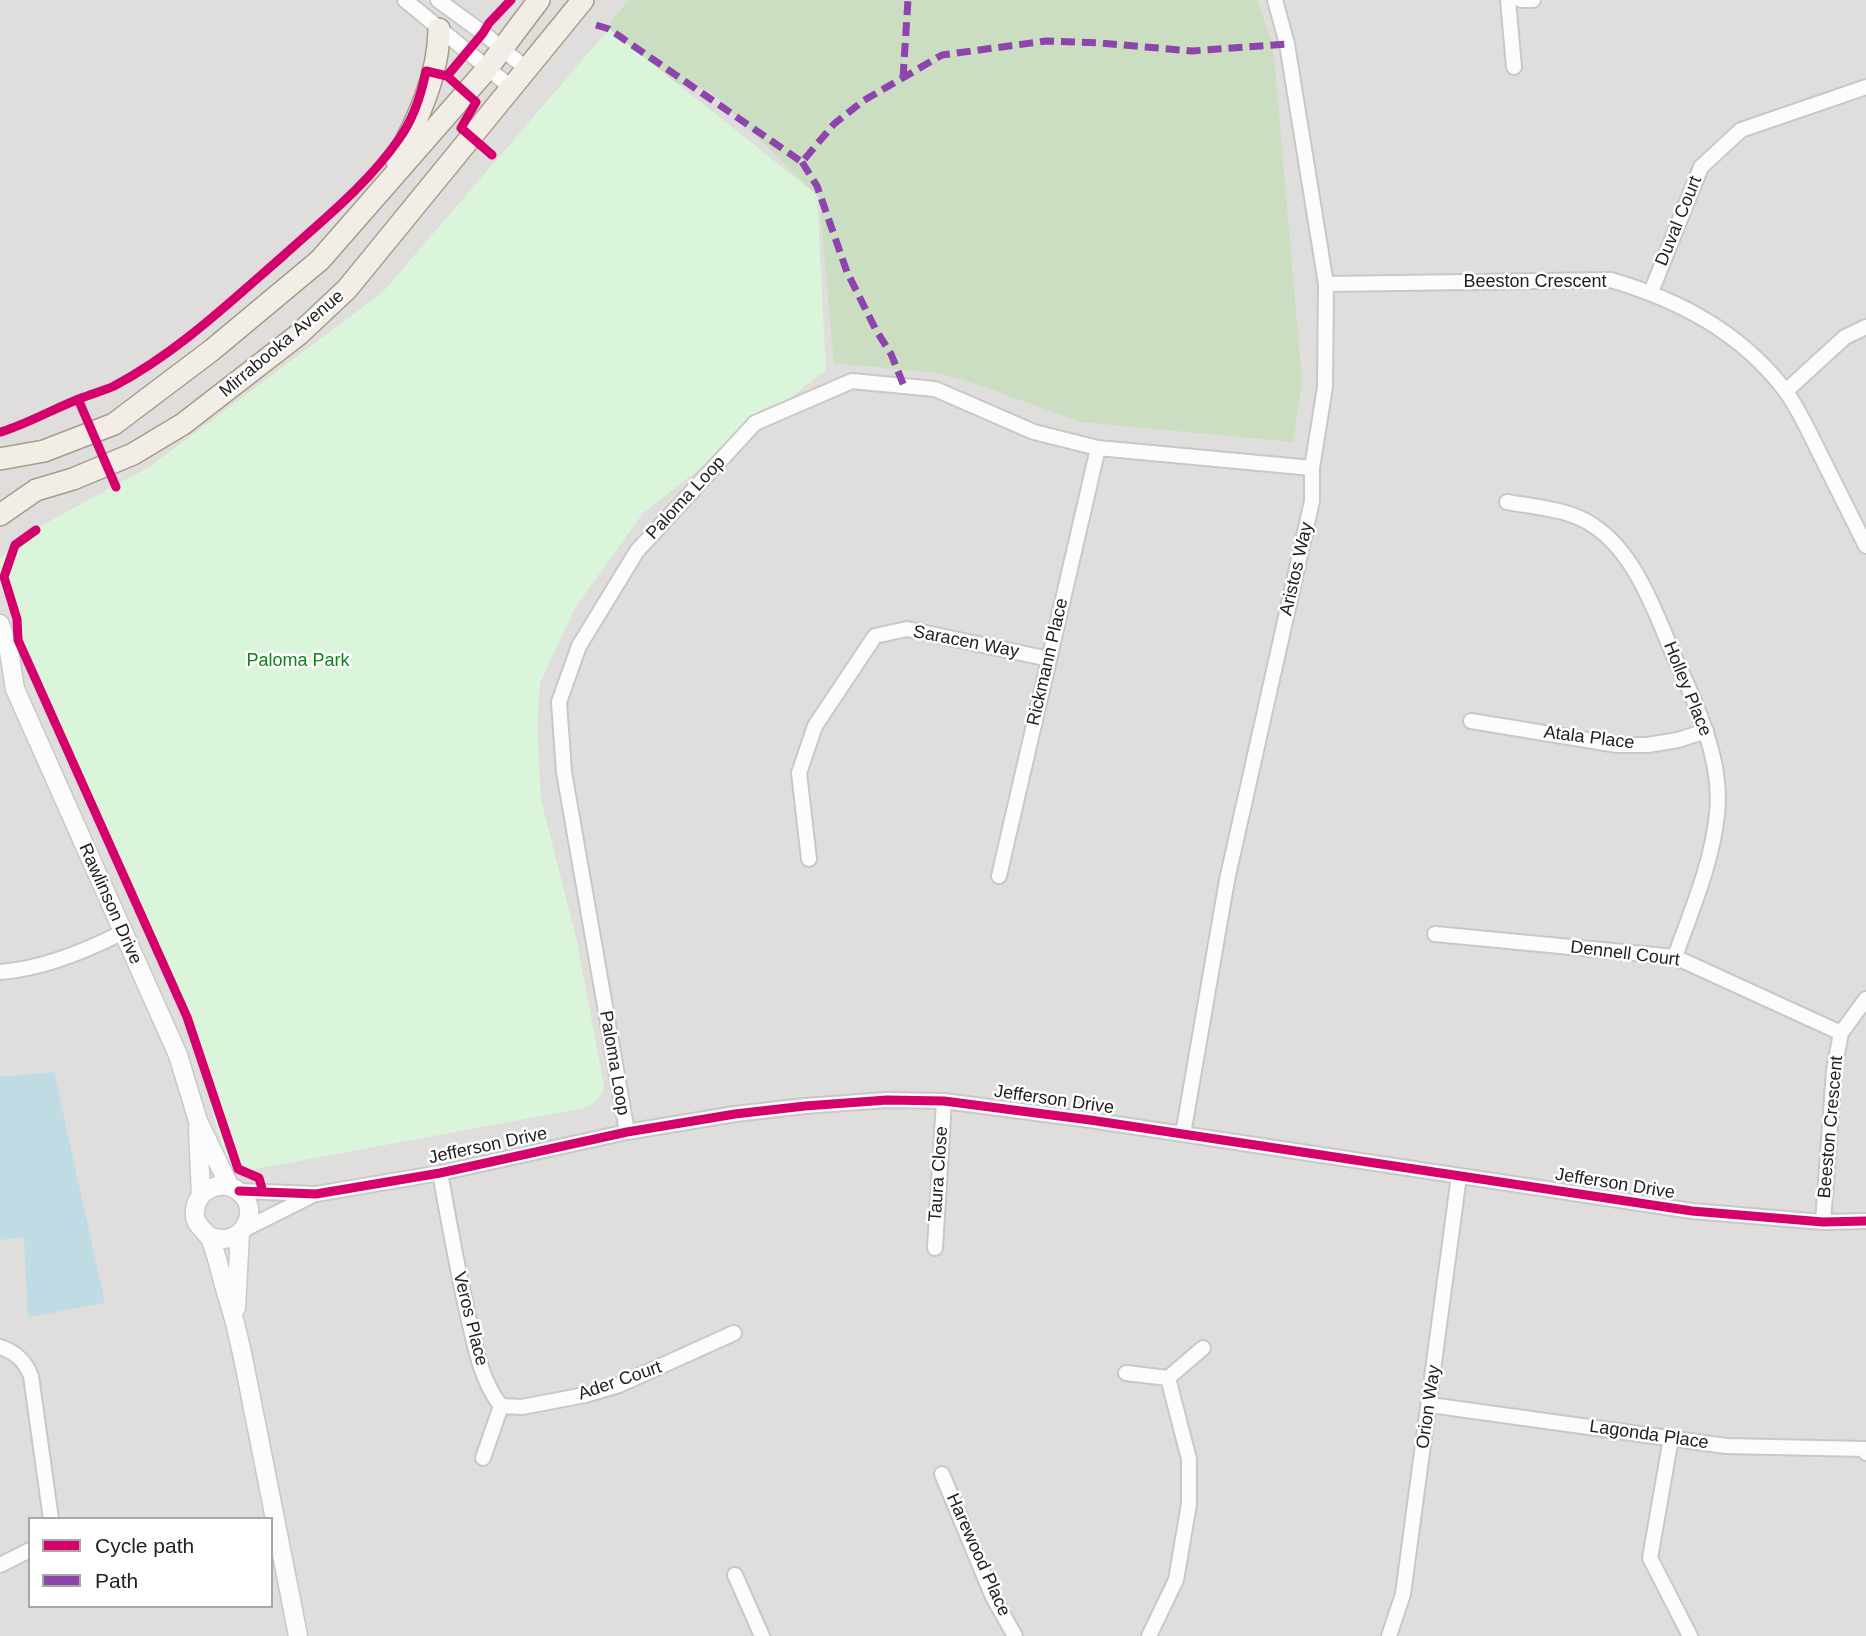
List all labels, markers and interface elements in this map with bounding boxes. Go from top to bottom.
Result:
street label: Duval Court [1651,173,1707,269]
street label: Beeston Crescent [1463,271,1607,293]
street label: Mirrabooka Avenue [215,286,349,402]
street label: Paloma Loop [642,452,730,544]
street label: Aristos Way [1276,520,1318,618]
street label: Rickmann Place [1023,596,1073,728]
street label: Saracen Way [911,621,1021,663]
street label: Holley Place [1658,639,1716,739]
park label: Paloma Park [246,650,350,672]
street label: Atala Place [1542,722,1636,754]
street label: Rawlinson Drive [74,840,146,968]
street label: Dennell Court [1569,937,1681,971]
street label: Paloma Loop [594,1009,634,1117]
street label: Beeston Crescent [1814,1055,1848,1199]
street label: Jefferson Drive [993,1081,1115,1119]
street label: Jefferson Drive [427,1123,549,1169]
street label: Taura Close [925,1125,953,1223]
street label: Jefferson Drive [1554,1164,1676,1204]
street label: Veros Place [448,1270,492,1368]
street label: Ader Court [575,1357,665,1405]
street label: Orion Way [1412,1364,1446,1450]
street label: Lagonda Place [1588,1416,1710,1454]
street label: Harewood Place [941,1490,1015,1620]
legend [28,1517,273,1608]
text: Cycle path [95,1534,194,1557]
text: Path [95,1569,138,1592]

